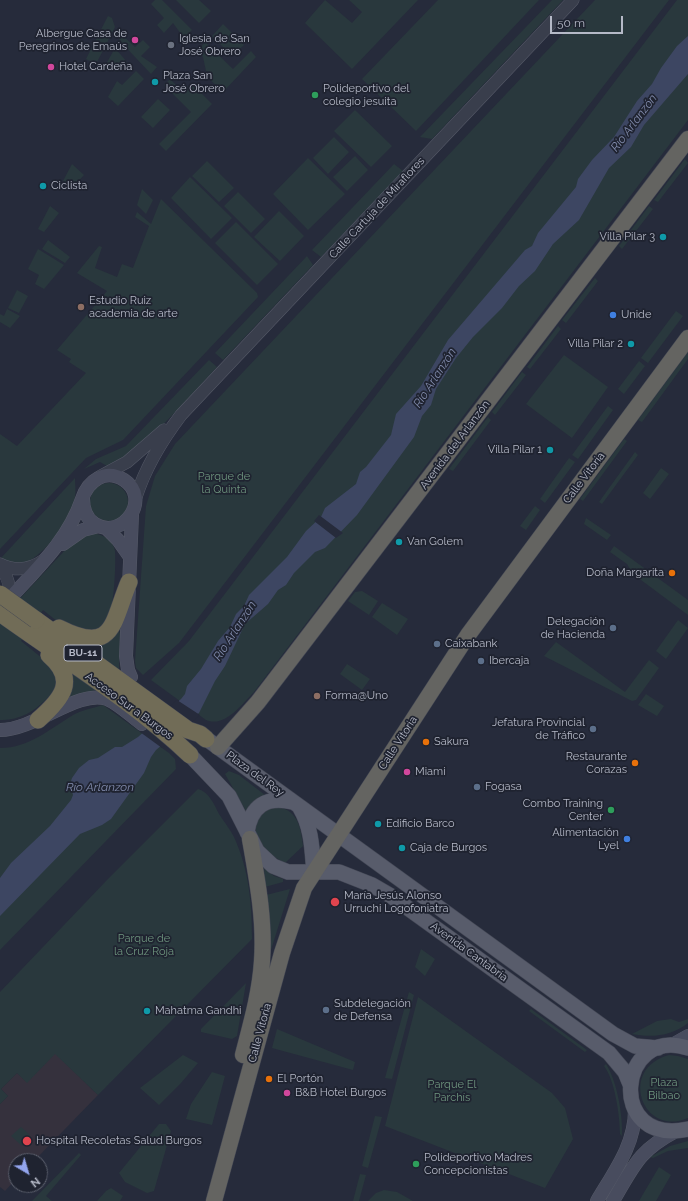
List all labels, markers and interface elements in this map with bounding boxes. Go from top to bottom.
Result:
scale bar [552,8,625,34]
text: 50 m [557,16,585,30]
place label: Albergue Casa de Peregrinos de Emaús [19,27,127,53]
place label: Iglesia de San José Obrero [179,32,250,58]
marker: Albergue Casa de Peregrinos de Emaús [130,35,140,45]
marker: Iglesia de San José Obrero [166,40,176,50]
place label: Hotel Cardeña [59,60,132,74]
marker: Hotel Cardeña [46,62,56,72]
place label: Plaza San José Obrero [163,69,225,95]
marker: Plaza San José Obrero [150,77,160,87]
place label: Polideportivo del colegio jesuita [323,82,410,108]
marker: Polideportivo del colegio jesuita [310,90,320,100]
water label: Río Arlanzón [608,92,660,154]
street label: Calle Cartuja de Miraflores [326,154,428,262]
place label: Ciclista [51,179,87,193]
marker: Ciclista [38,181,48,191]
place label: Villa Pilar 3 [600,230,655,244]
marker: Villa Pilar 3 [658,232,668,242]
place label: Estudio Ruiz academia de arte [89,294,178,320]
marker: Estudio Ruiz academia de arte [76,302,86,312]
place label: Unide [621,308,651,322]
marker: Unide [608,310,618,320]
place label: Villa Pilar 2 [568,337,623,351]
marker: Villa Pilar 2 [626,339,636,349]
water label: Río Arlanzón [410,346,460,410]
street label: Avenida del Arlanzón [417,398,493,492]
place label: Villa Pilar 1 [488,443,542,457]
marker: Villa Pilar 1 [545,445,555,455]
street label: Calle Vitoria [560,450,608,506]
park label: Parque de la Quinta [198,470,250,496]
place label: Van Golem [407,535,463,549]
marker: Van Golem [394,537,404,547]
place label: Doña Margarita [586,566,664,580]
marker: Doña Margarita [667,568,677,578]
water label: Río Arlanzón [210,599,260,663]
place label: Delegación de Hacienda [541,615,605,641]
marker: Delegación de Hacienda [608,623,618,633]
place label: Caixabank [445,637,497,651]
marker: Caixabank [432,639,442,649]
road number: BU-11 [64,645,102,661]
place label: Ibercaja [489,654,529,668]
marker: Ibercaja [476,656,486,666]
street label: Acceso Sur a Burgos [83,670,175,742]
place label: Forma@Uno [325,689,388,703]
marker: Forma@Uno [312,691,322,701]
street label: Calle Vitoria [376,714,420,772]
place label: Jefatura Provincial de Tráfico [492,716,585,742]
marker: Jefatura Provincial de Tráfico [588,724,598,734]
place label: Sakura [434,735,469,749]
marker: Sakura [421,737,431,747]
street label: Plaza del Rey [223,749,287,799]
place label: Restaurante Corazas [566,750,627,776]
marker: Restaurante Corazas [630,758,640,768]
place label: Miami [415,765,446,779]
marker: Miami [402,767,412,777]
water label: Río Arlanzon [66,780,134,794]
place label: Fogasa [485,780,522,794]
marker: Fogasa [472,782,482,792]
place label: Combo Training Center [523,797,603,823]
marker: Combo Training Center [606,805,616,815]
place label: Edificio Barco [386,817,455,831]
marker: Edificio Barco [373,819,383,829]
place label: Alimentación Lyel [552,826,619,852]
marker: Alimentación Lyel [622,834,632,844]
place label: Caja de Burgos [410,841,487,855]
marker: Caja de Burgos [397,843,407,853]
place label: María Jesús Alonso Urruchi Logofoniatra [344,889,449,915]
marker: María Jesús Alonso Urruchi Logofoniatra [329,896,341,908]
street label: Avenida Cantabria [428,920,510,984]
park label: Parque de la Cruz Roja [114,932,174,958]
place label: Subdelegación de Defensa [334,997,411,1023]
street label: Calle Vitoria [246,1002,274,1064]
place label: Mahatma Gandhi [155,1004,241,1018]
marker: Subdelegación de Defensa [321,1005,331,1015]
marker: Mahatma Gandhi [142,1006,152,1016]
place label: El Portón [277,1072,323,1086]
marker: El Portón [264,1074,274,1084]
park label: Plaza Bilbao [648,1076,680,1102]
park label: Parque El Parchís [428,1078,476,1104]
place label: B&B Hotel Burgos [295,1086,386,1100]
marker: B&B Hotel Burgos [282,1088,292,1098]
place label: Hospital Recoletas Salud Burgos [36,1134,202,1148]
marker: Hospital Recoletas Salud Burgos [21,1135,33,1147]
place label: Polideportivo Madres Concepcionistas [424,1151,532,1177]
north arrow [8,1153,48,1193]
marker: Polideportivo Madres Concepcionistas [411,1159,421,1169]
text: N [28,1174,42,1190]

